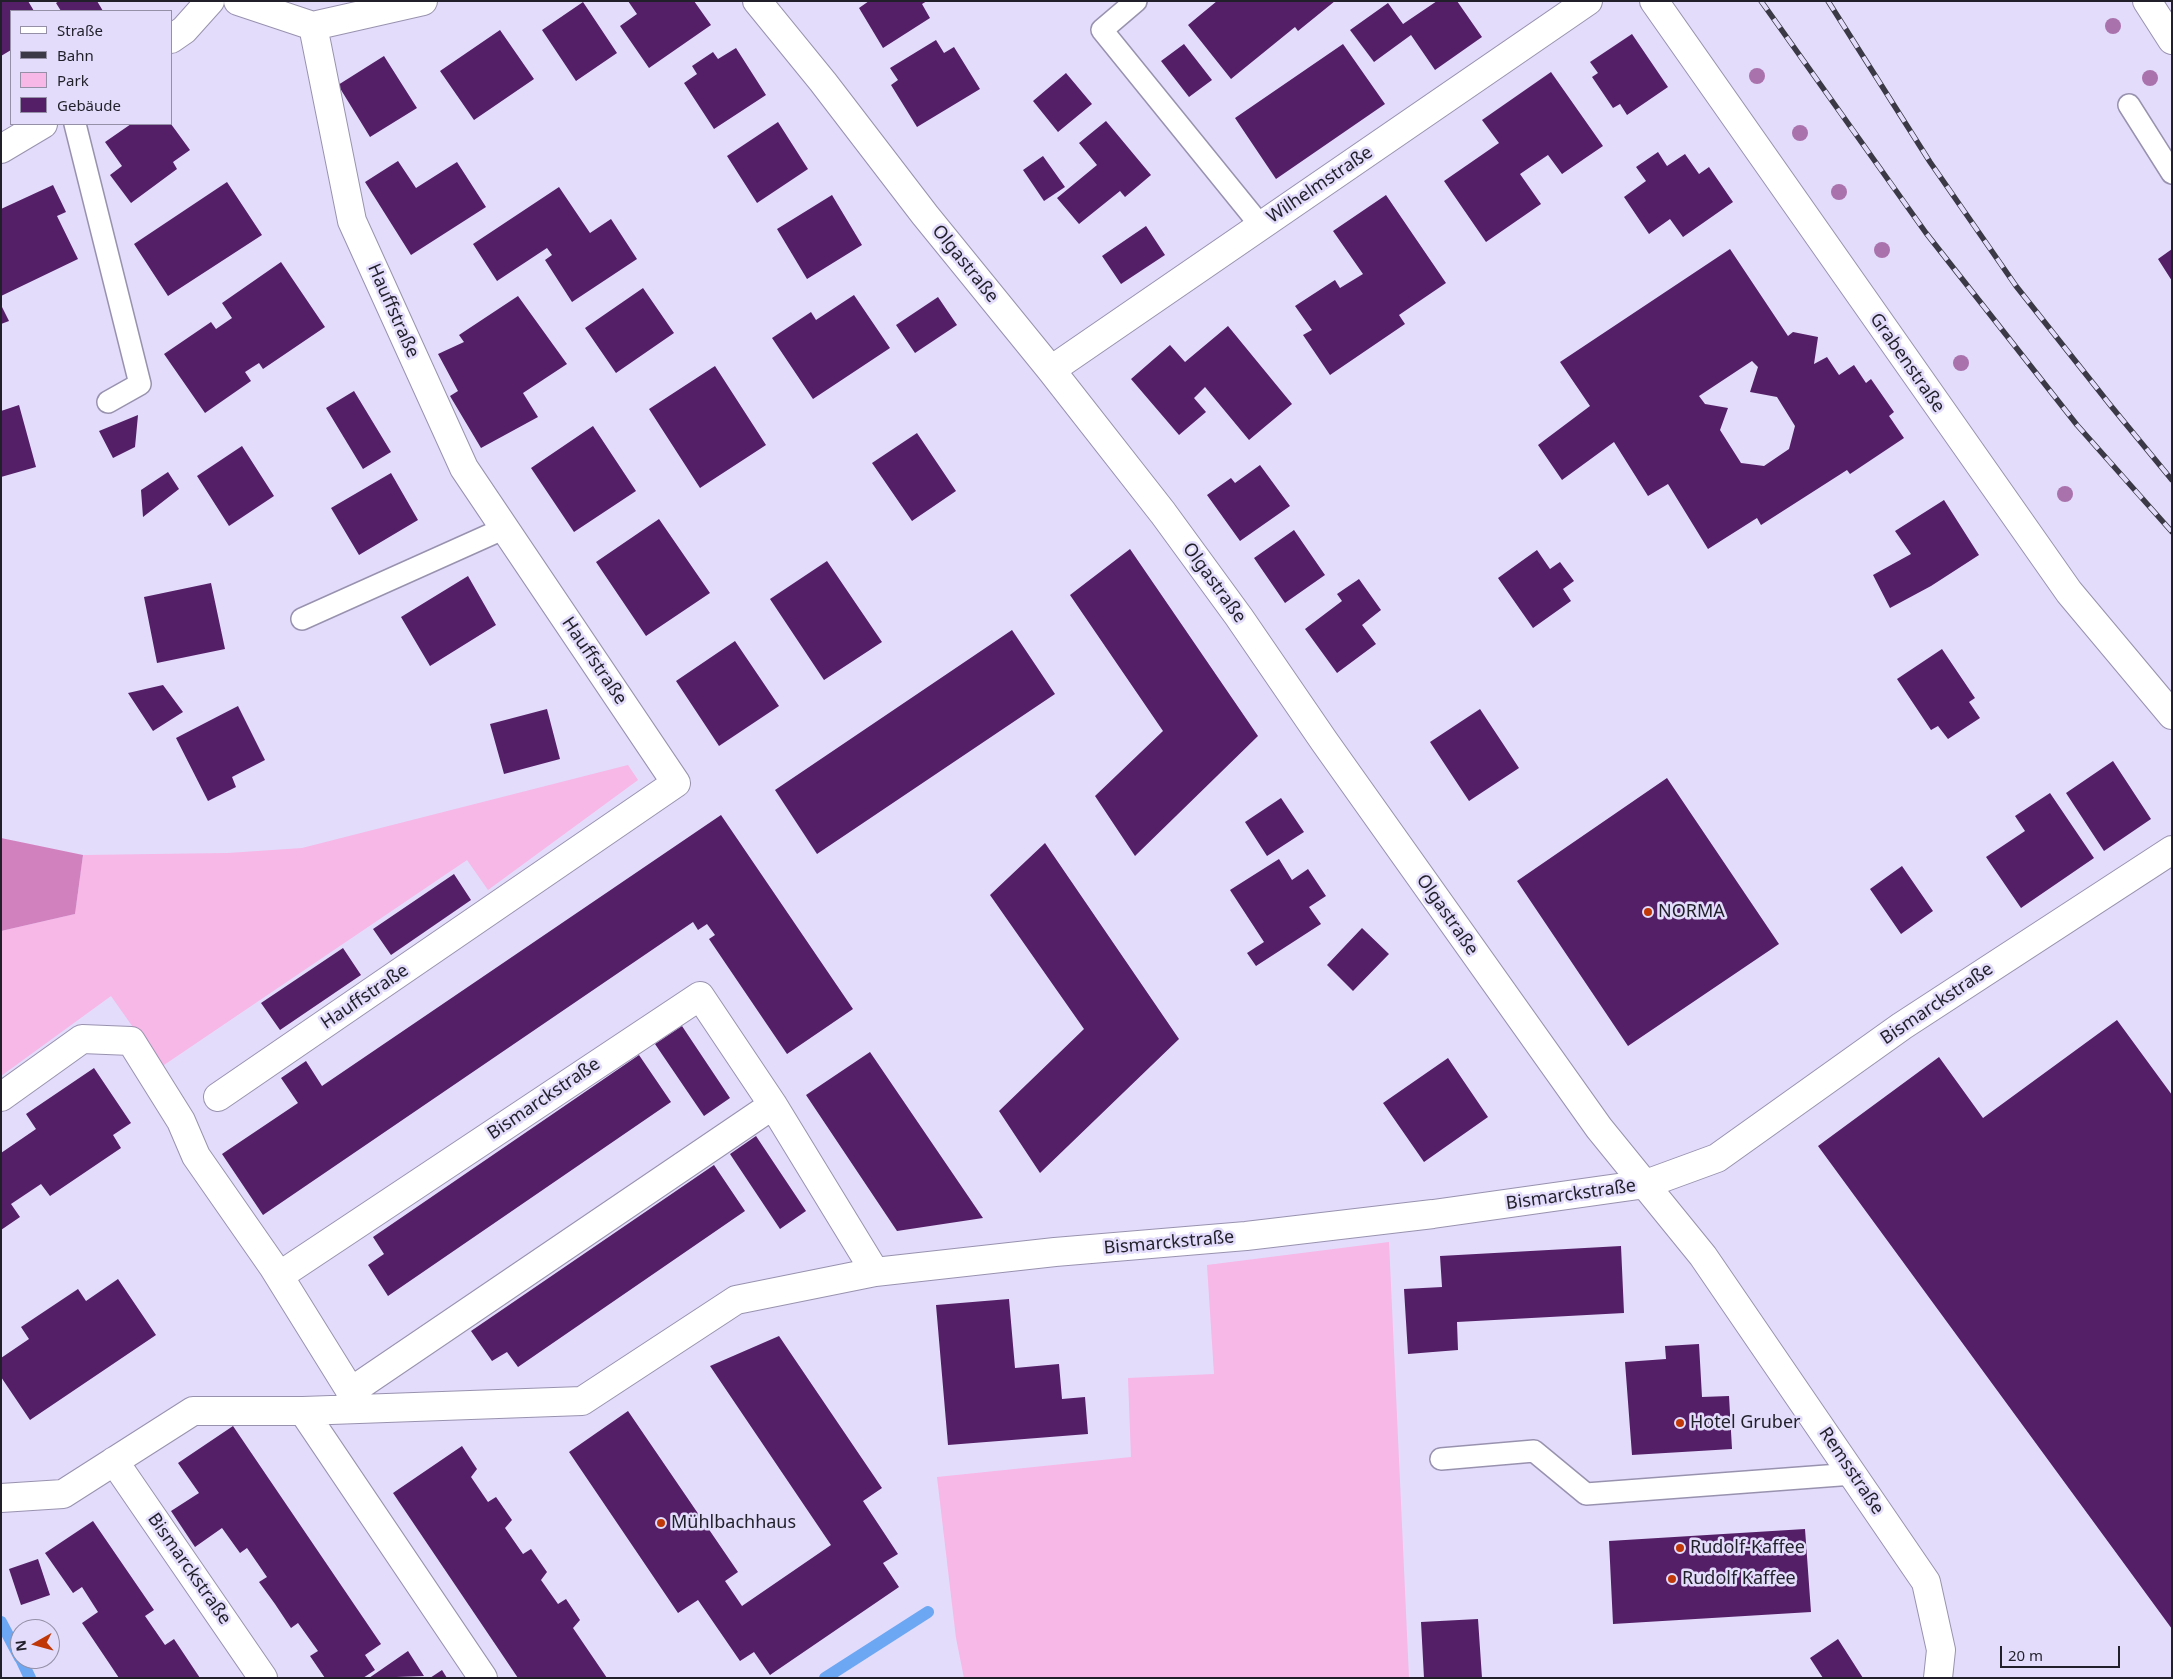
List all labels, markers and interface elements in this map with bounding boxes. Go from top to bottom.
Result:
legend [10,10,172,125]
text: Straße [57,20,103,40]
text: Bahn [57,45,94,65]
text: Park [57,70,89,90]
text: Gebäude [57,95,121,115]
street label: Wilhelmstraße [1263,142,1377,228]
street label: Olgastraße [927,221,1003,307]
street label: Hauffstraße [363,261,423,361]
street label: Grabenstraße [1865,309,1949,417]
street label: Olgastraße [1178,539,1250,627]
street label: Hauffstraße [557,613,631,709]
street label: Olgastraße [1411,870,1483,960]
place label: NORMA [1658,901,1725,923]
marker: NORMA [1642,906,1654,918]
street label: Bismarckstraße [1877,958,1997,1050]
street label: Hauffstraße [317,960,413,1034]
street label: Bismarckstraße [484,1053,604,1145]
street label: Bismarckstraße [1505,1175,1637,1215]
street label: Bismarckstraße [1103,1227,1235,1259]
place label: Hotel Gruber [1690,1412,1801,1434]
marker: Hotel Gruber [1674,1417,1686,1429]
street label: Remsstraße [1814,1423,1888,1519]
street label: Bismarckstraße [143,1509,235,1629]
place label: Mühlbachhaus [671,1512,796,1534]
marker: Mühlbachhaus [655,1517,667,1529]
place label: Rudolf-Kaffee [1690,1537,1805,1559]
marker: Rudolf-Kaffee [1674,1542,1686,1554]
place label: Rudolf Kaffee [1682,1568,1796,1590]
marker: Rudolf Kaffee [1666,1573,1678,1585]
north arrow [10,1619,60,1669]
scale bar [2003,1636,2123,1668]
text: N [10,1639,31,1653]
text: 20 m [2008,1645,2043,1665]

